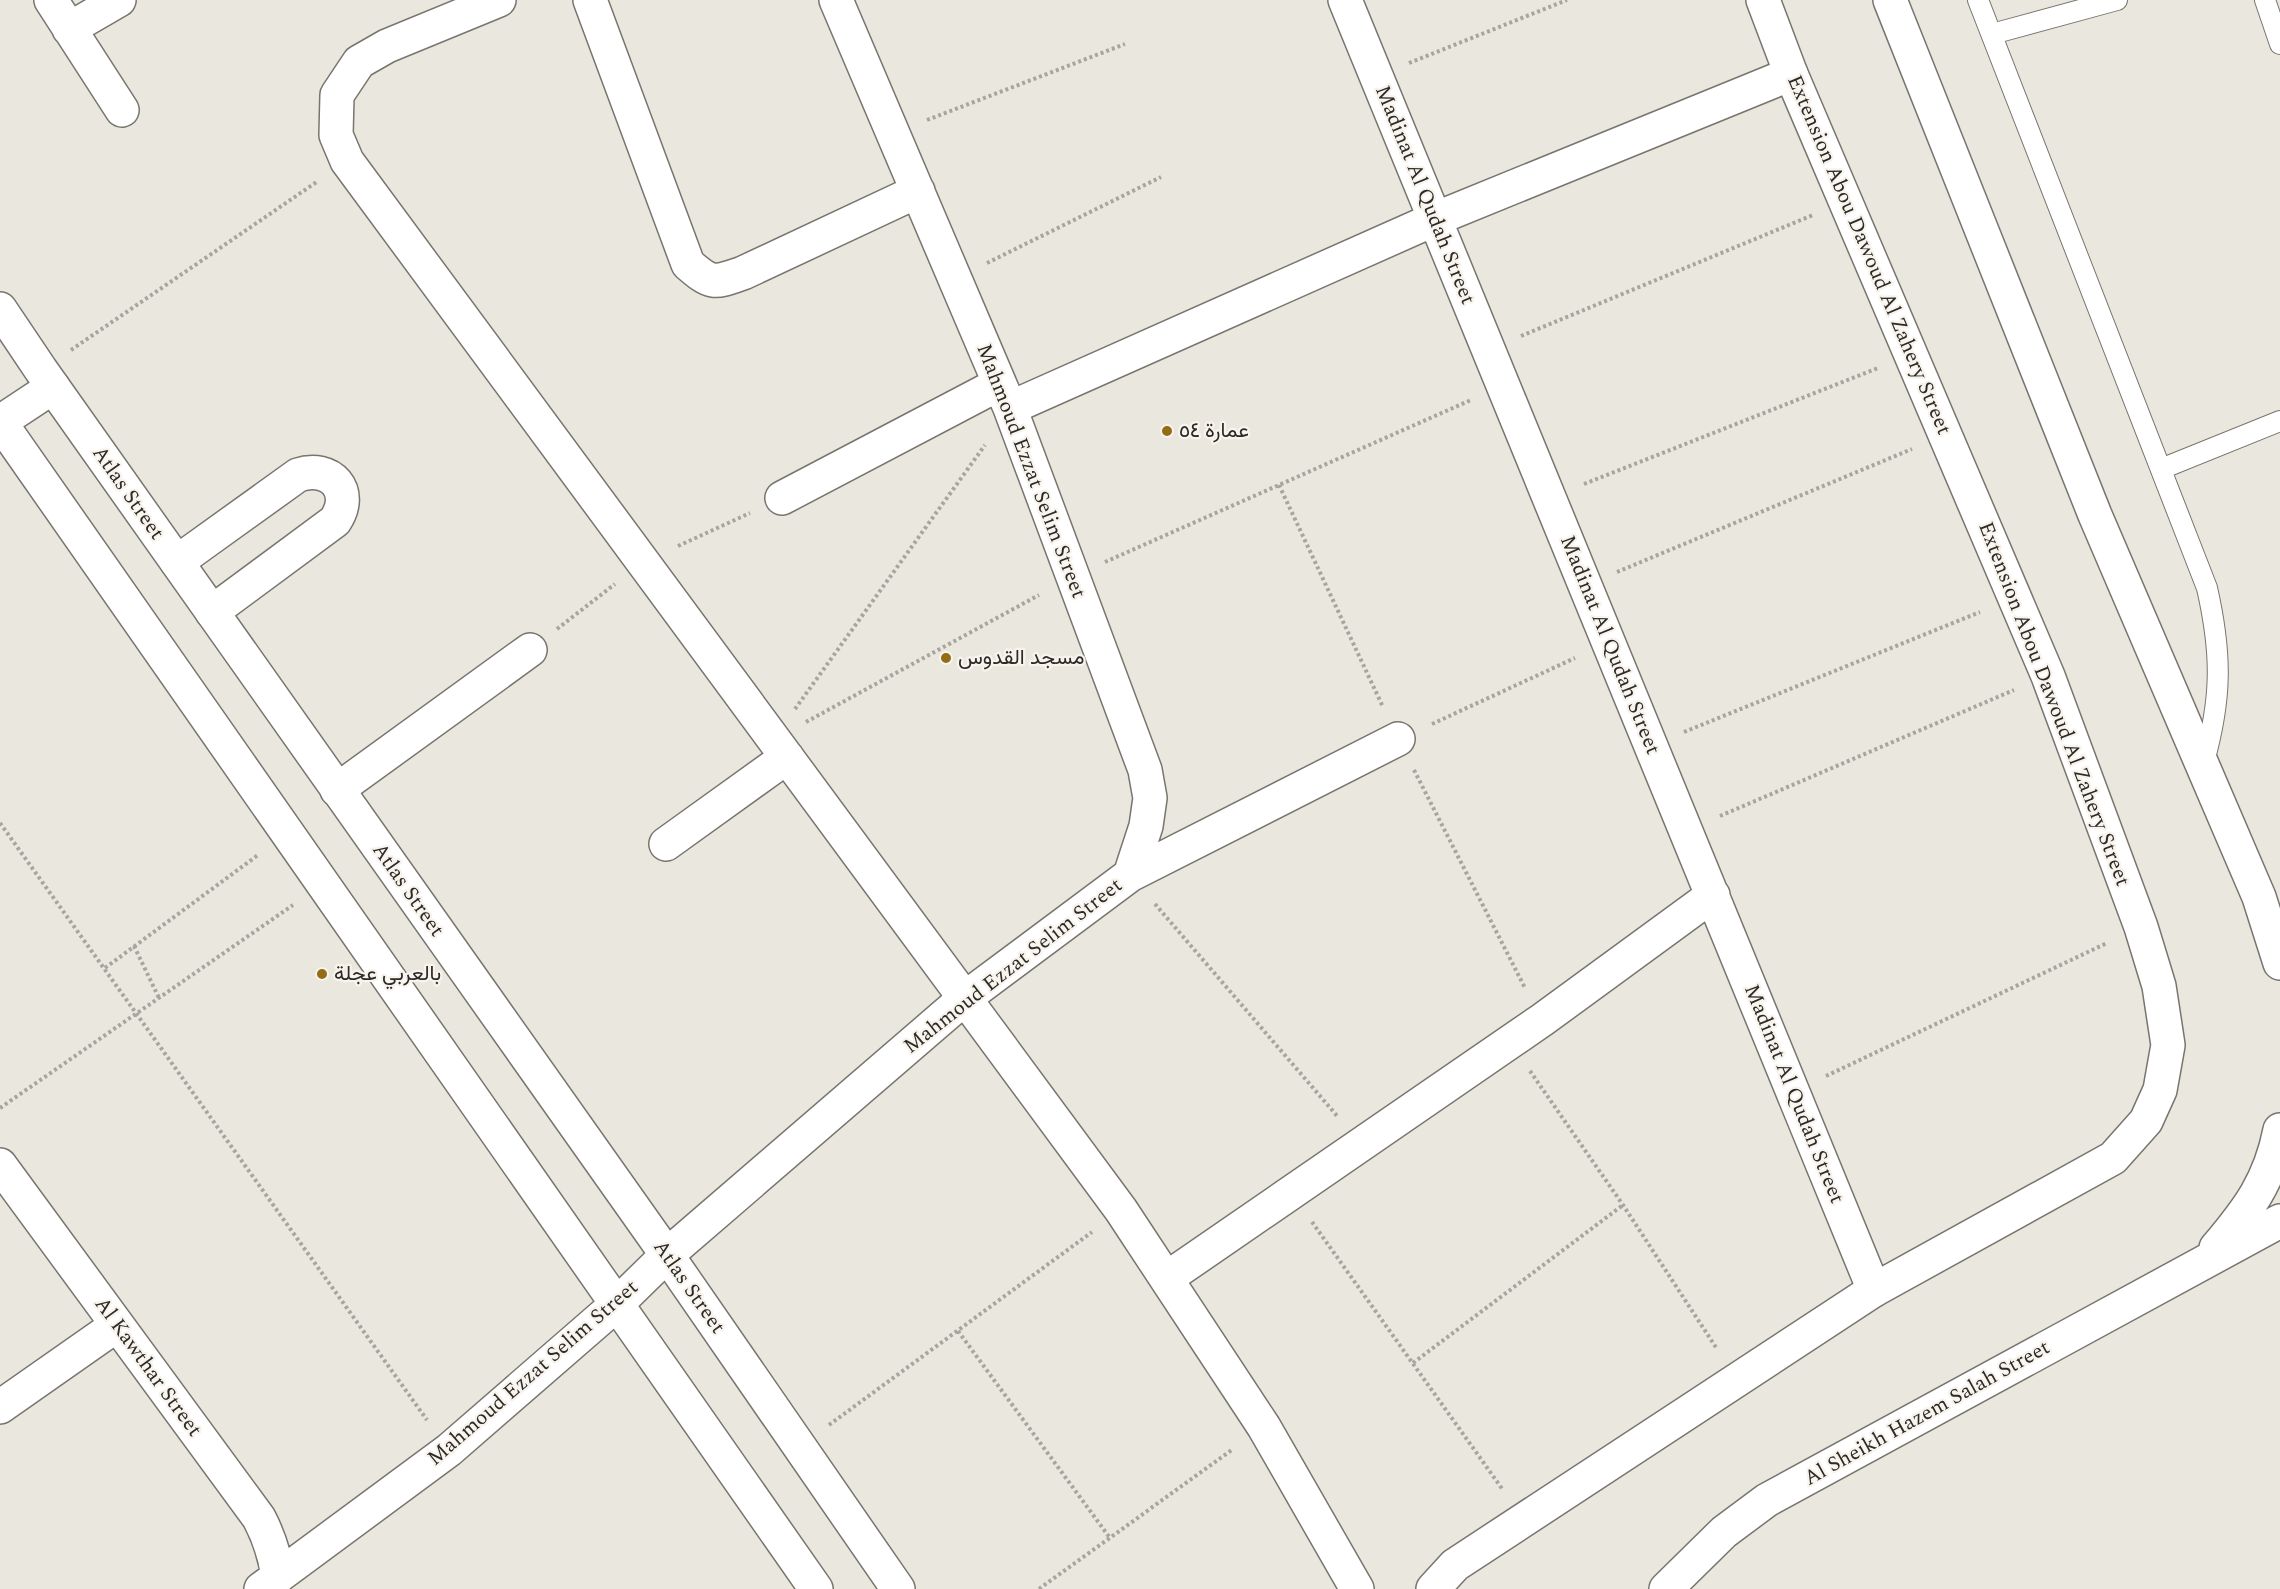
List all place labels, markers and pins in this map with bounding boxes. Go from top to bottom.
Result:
place label: عمارة ٥٤ [1179,415,1249,447]
marker: عمارة ٥٤ [1160,424,1174,438]
place label: مسجد القدوس [958,642,1084,674]
marker: مسجد القدوس [939,651,953,665]
place label: بالعربي عجلة [334,958,441,990]
marker: بالعربي عجلة [315,967,329,981]

